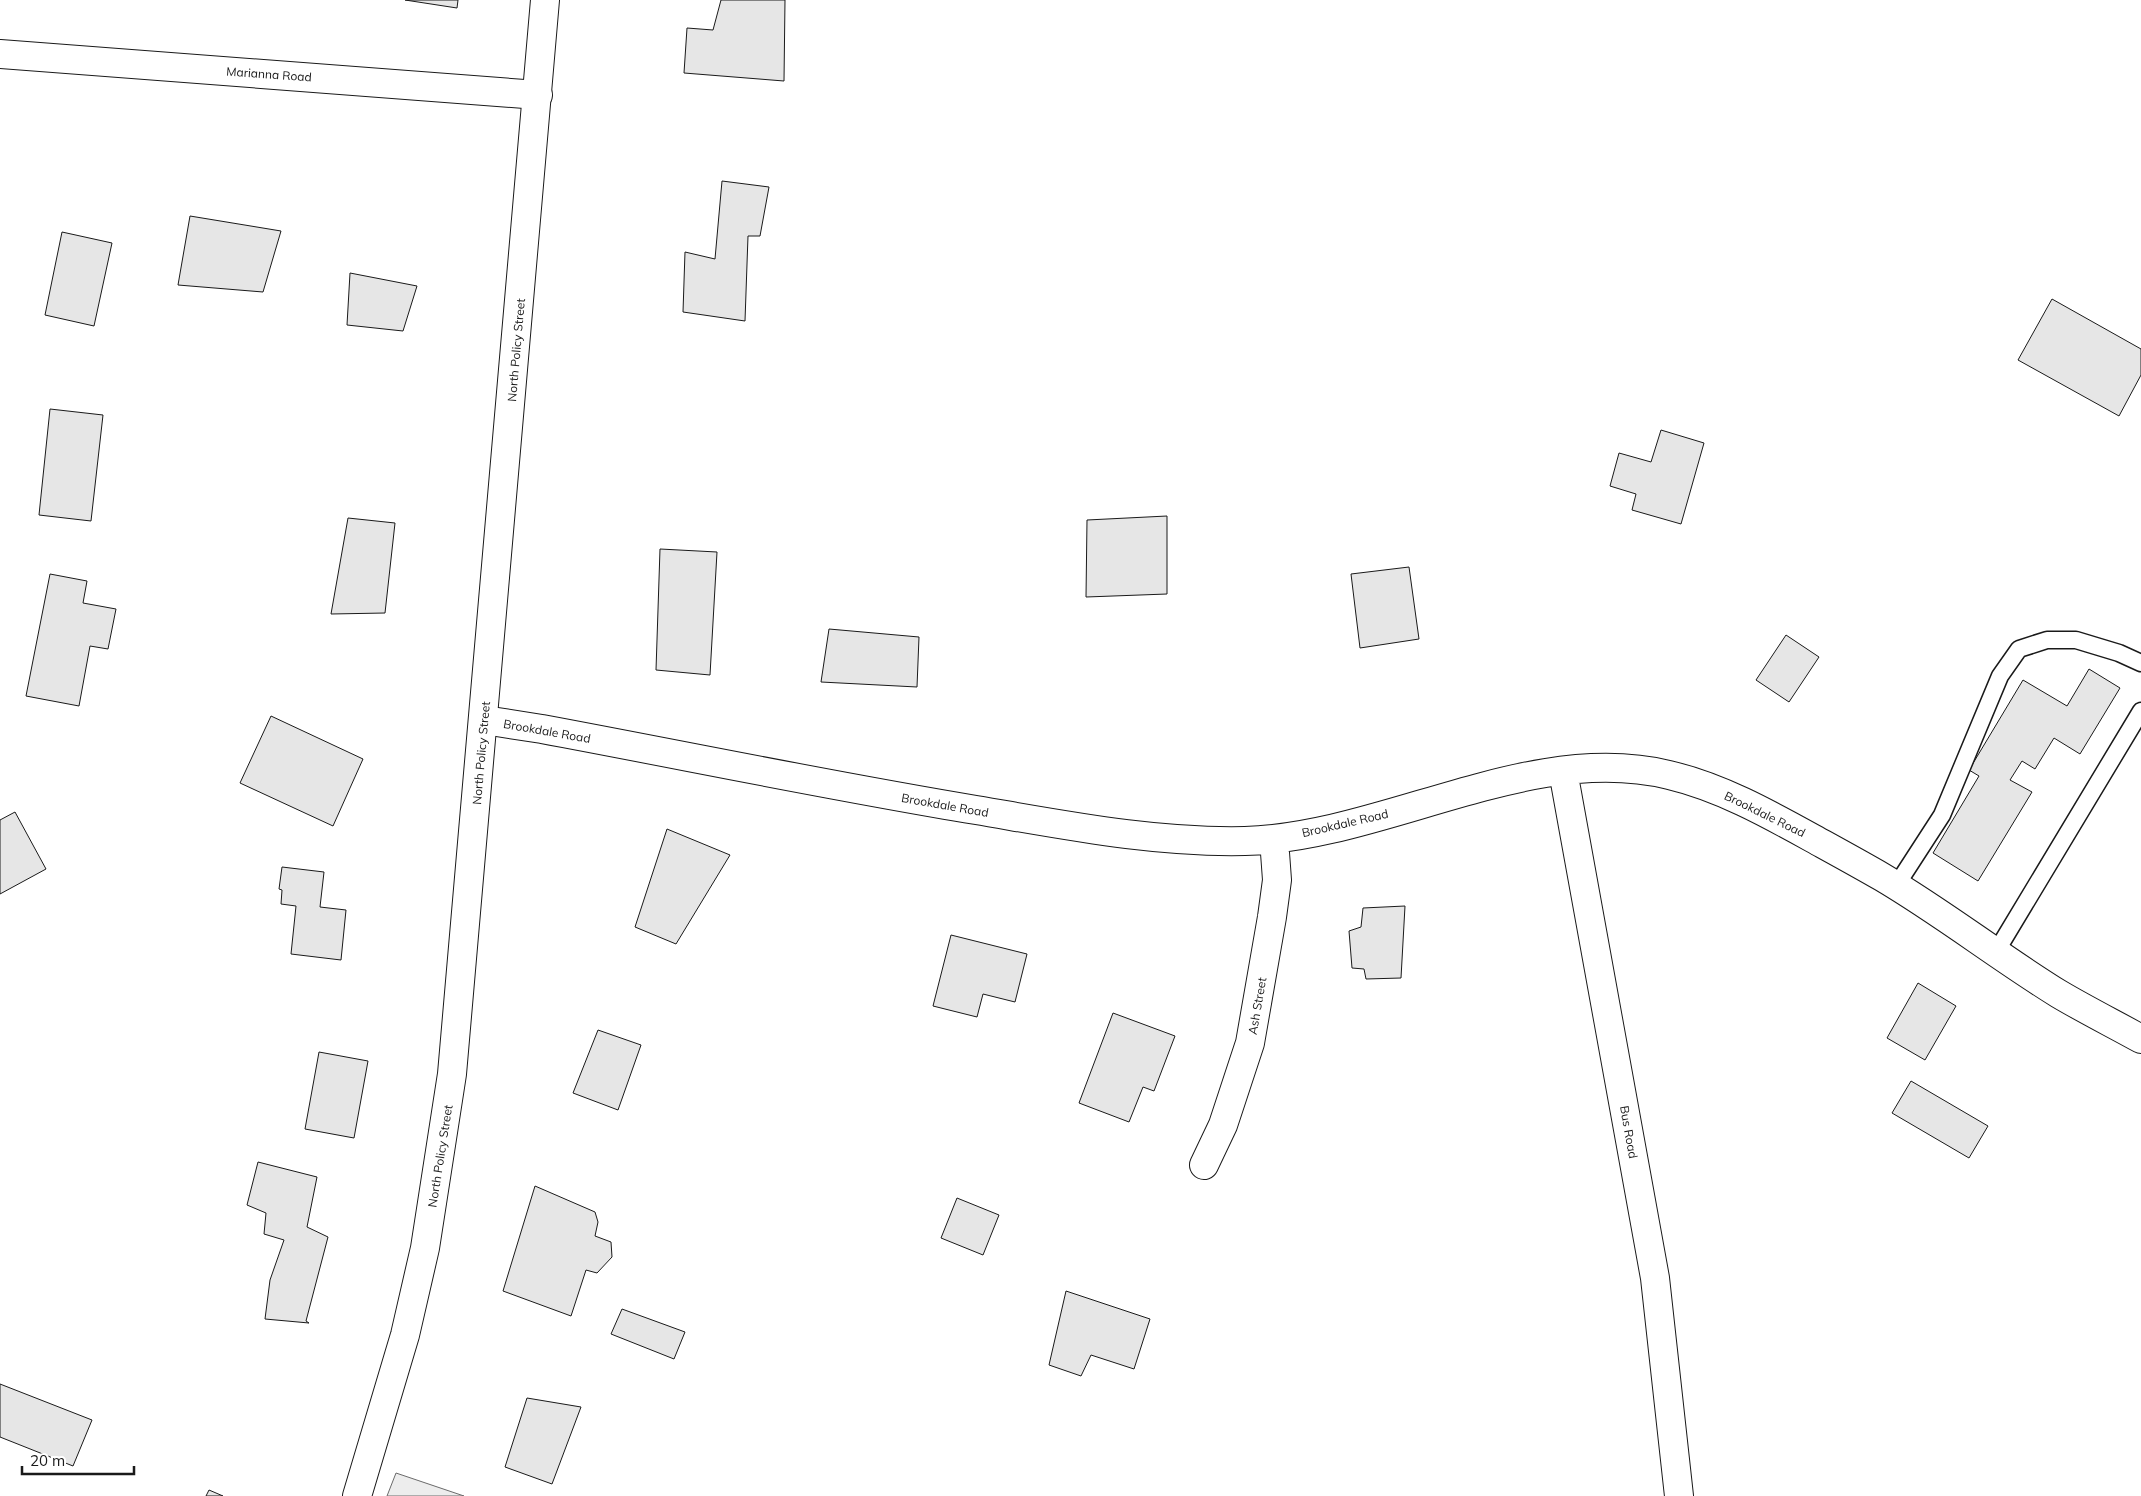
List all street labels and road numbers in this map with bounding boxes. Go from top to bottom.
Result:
street label: Marianna Road [226,64,312,84]
street label: North Policy Street [504,298,528,402]
street label: North Policy Street [469,701,493,805]
street label: Brookdale Road [502,716,592,746]
street label: Brookdale Road [1722,788,1808,840]
street label: Brookdale Road [900,790,990,820]
street label: Brookdale Road [1300,806,1390,840]
street label: Ash Street [1245,976,1269,1036]
street label: North Policy Street [424,1104,456,1208]
street label: Bus Road [1617,1104,1641,1160]

